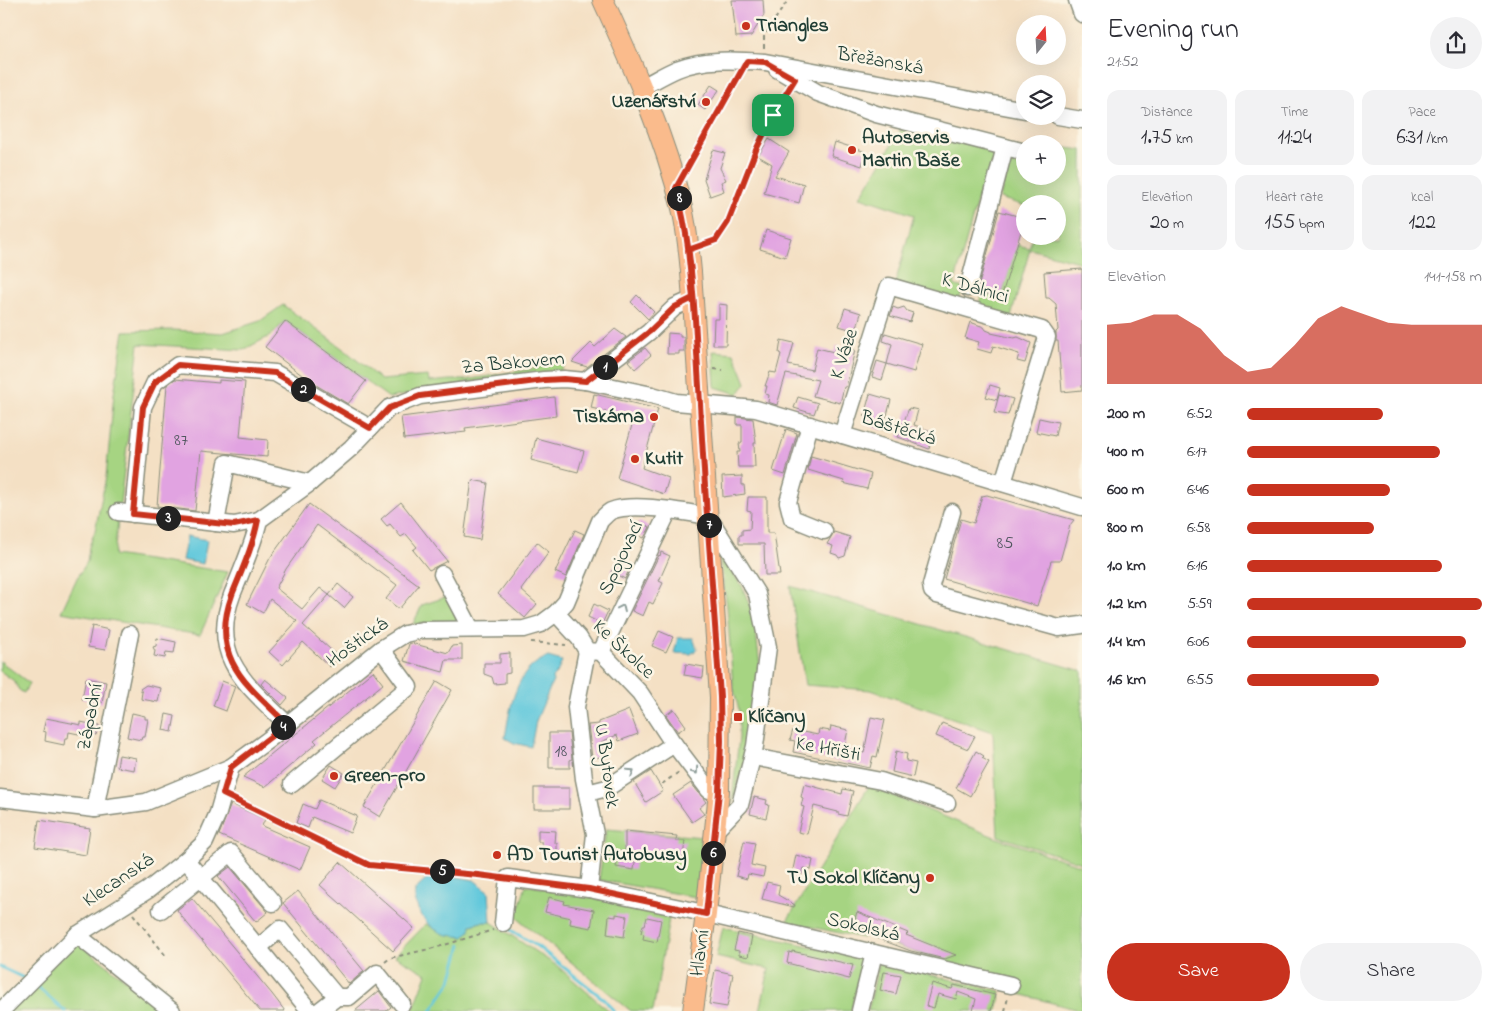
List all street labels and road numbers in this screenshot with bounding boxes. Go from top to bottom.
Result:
street label: Břežanská [834,40,925,84]
street label: K Dálnici [938,266,1012,312]
street label: K Váze [823,325,867,383]
street label: Za Bakovem [460,345,566,383]
street label: Báštěcká [856,404,939,454]
street label: Spojovací [592,516,652,600]
street label: Hoštická [321,611,395,675]
street label: Ke Školce [585,613,661,687]
street label: Západní [70,681,112,753]
street label: U Bytovek [586,722,626,811]
street label: Ke Hřišti [793,730,863,770]
street label: Klecanská [77,846,161,916]
street label: Sokolská [824,906,902,950]
street label: Hlavní [683,928,719,978]

